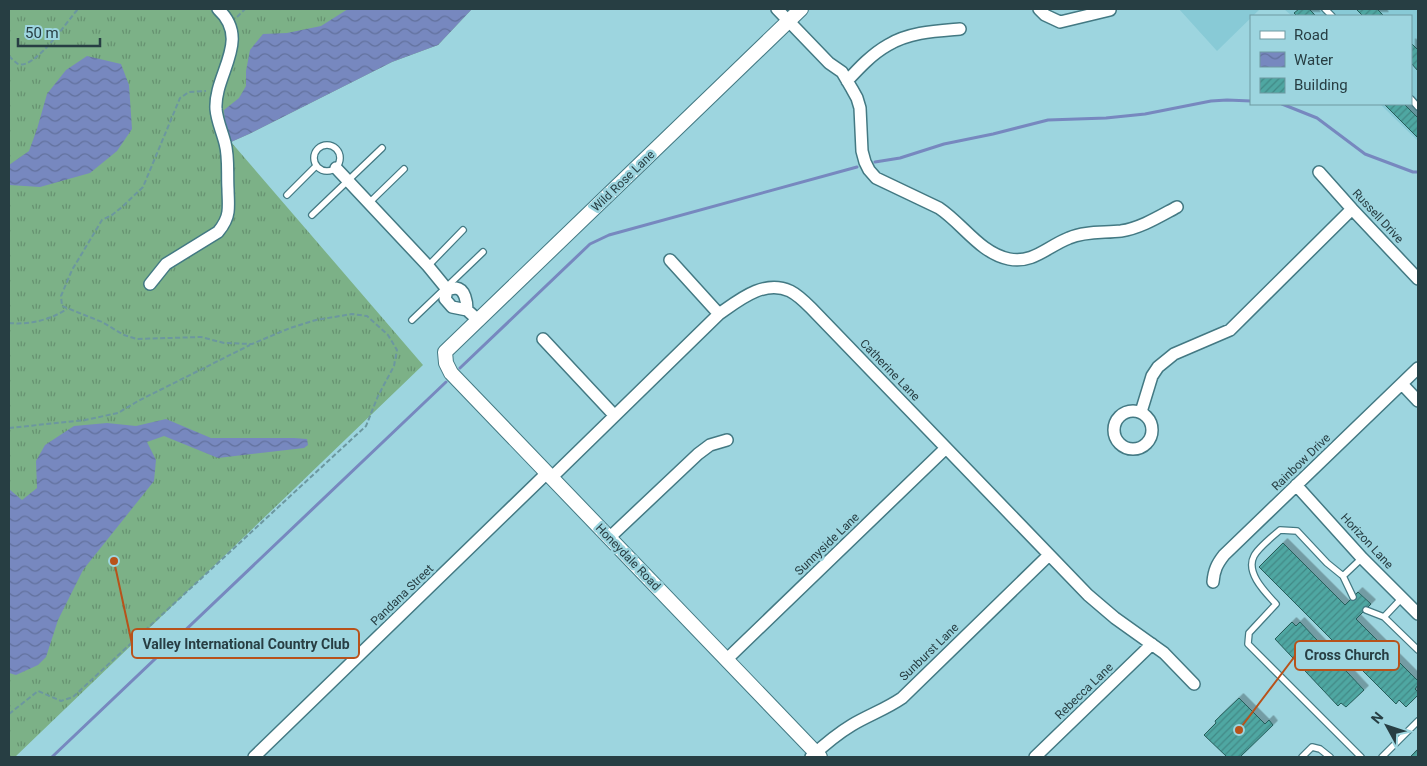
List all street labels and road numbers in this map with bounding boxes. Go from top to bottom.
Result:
street label: Wild Rose Lane [589,147,657,215]
street label: Russell Drive [1350,186,1406,246]
street label: Catherine Lane [857,336,923,404]
street label: Rainbow Drive [1269,431,1333,493]
street label: Sunnyside Lane [792,510,862,578]
street label: Horizon Lane [1338,510,1396,572]
street label: Honeydale Road [593,521,663,593]
street label: Pandana Street [368,562,436,628]
street label: Sunburst Lane [896,620,962,684]
street label: Rebecca Lane [1052,660,1116,722]

